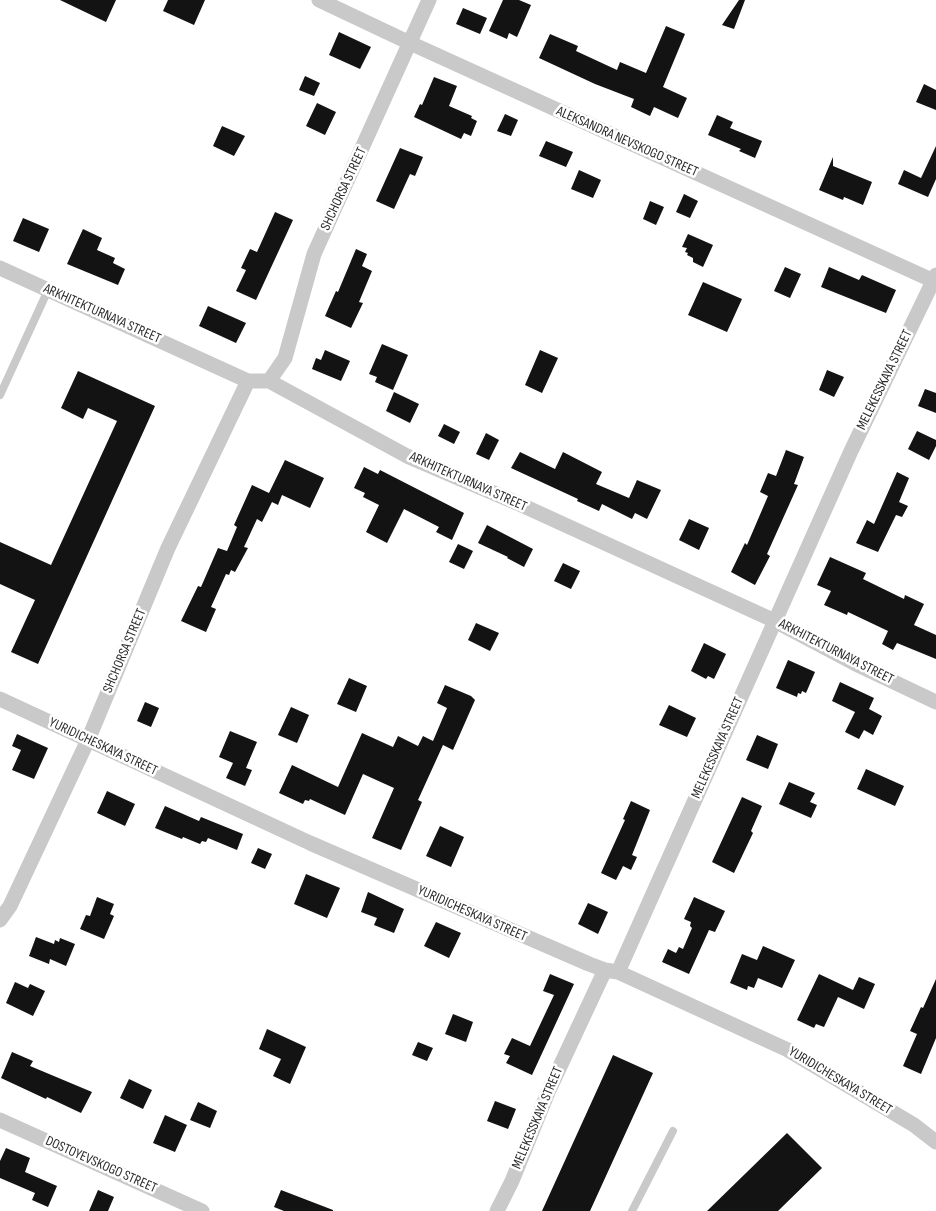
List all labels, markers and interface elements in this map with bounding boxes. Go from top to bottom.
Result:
street label: ALEKSANDRA NEVSKOGO STREET [553,103,701,181]
street label: SHCHORSA STREET [317,145,371,233]
street label: ARKHITEKTURNAYA STREET [41,281,163,347]
street label: MELEKESSKAYA STREET [853,327,917,433]
street label: ARKHITEKTURNAYA STREET [407,449,529,515]
street label: SHCHORSA STREET [100,606,150,696]
street label: ARKHITEKTURNAYA STREET [776,616,896,688]
street label: MELEKESSKAYA STREET [688,695,748,801]
street label: YURIDICHESKAYA STREET [46,714,160,780]
street label: YURIDICHESKAYA STREET [415,882,529,946]
street label: YURIDICHESKAYA STREET [785,1043,895,1119]
street label: MELEKESSKAYA STREET [509,1064,567,1172]
street label: DOSTOYEVSKOGO STREET [43,1133,159,1197]

